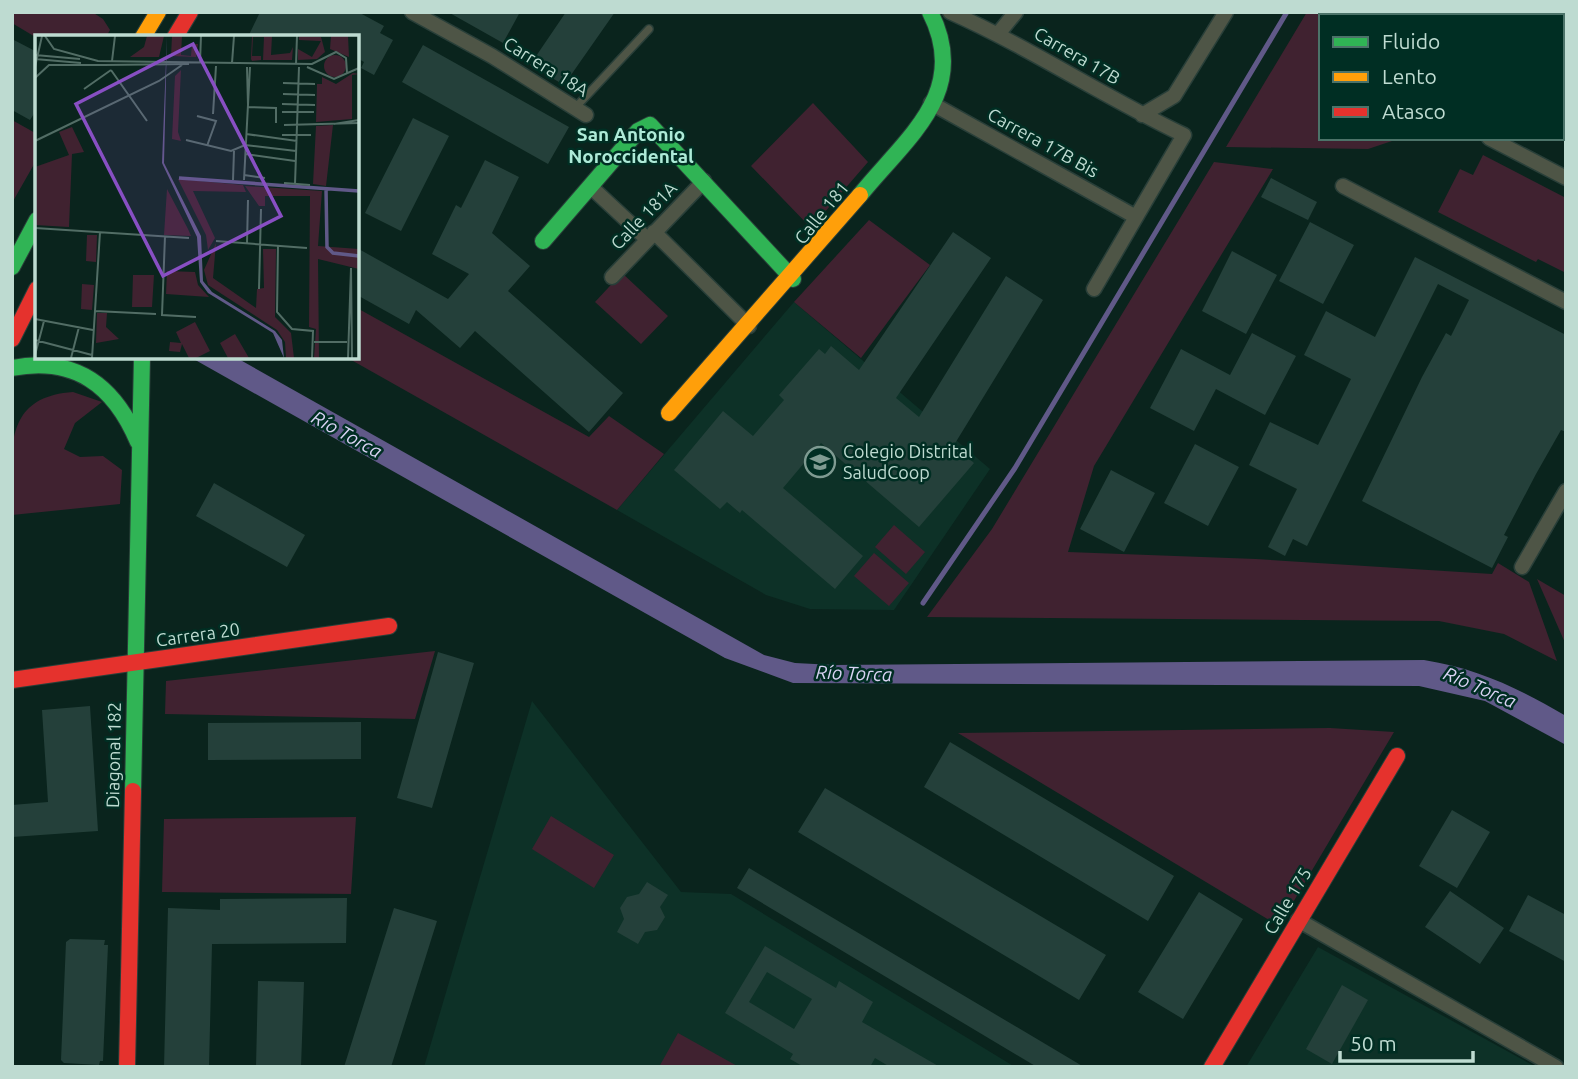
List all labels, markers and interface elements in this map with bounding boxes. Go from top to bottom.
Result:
legend [1319,14,1564,140]
street label: Carrera 17B [1031,23,1124,88]
text: Fluido [1382,29,1440,53]
street label: Carrera 18A [500,32,593,100]
inset map [35,35,359,359]
text: Lento [1382,64,1437,88]
text: Atasco [1382,99,1446,123]
street label: Carrera 17B Bis [985,103,1103,181]
district label: San Antonio Noroccidental [568,123,694,167]
street label: Calle 181A [606,177,681,253]
street label: Calle 181 [790,177,852,248]
water label: Río Torca [308,406,386,462]
place label: Colegio Distrital SaludCoop [843,441,973,482]
school or university icon: Colegio Distrital SaludCoop [803,445,837,479]
street label: Carrera 20 [155,618,241,650]
water label: Río Torca [815,661,893,685]
water label: Río Torca [1440,662,1520,712]
street label: Diagonal 182 [102,702,124,808]
street label: Calle 175 [1259,864,1315,937]
scale bar [1340,1020,1473,1064]
text: 50 m [1350,1031,1397,1055]

